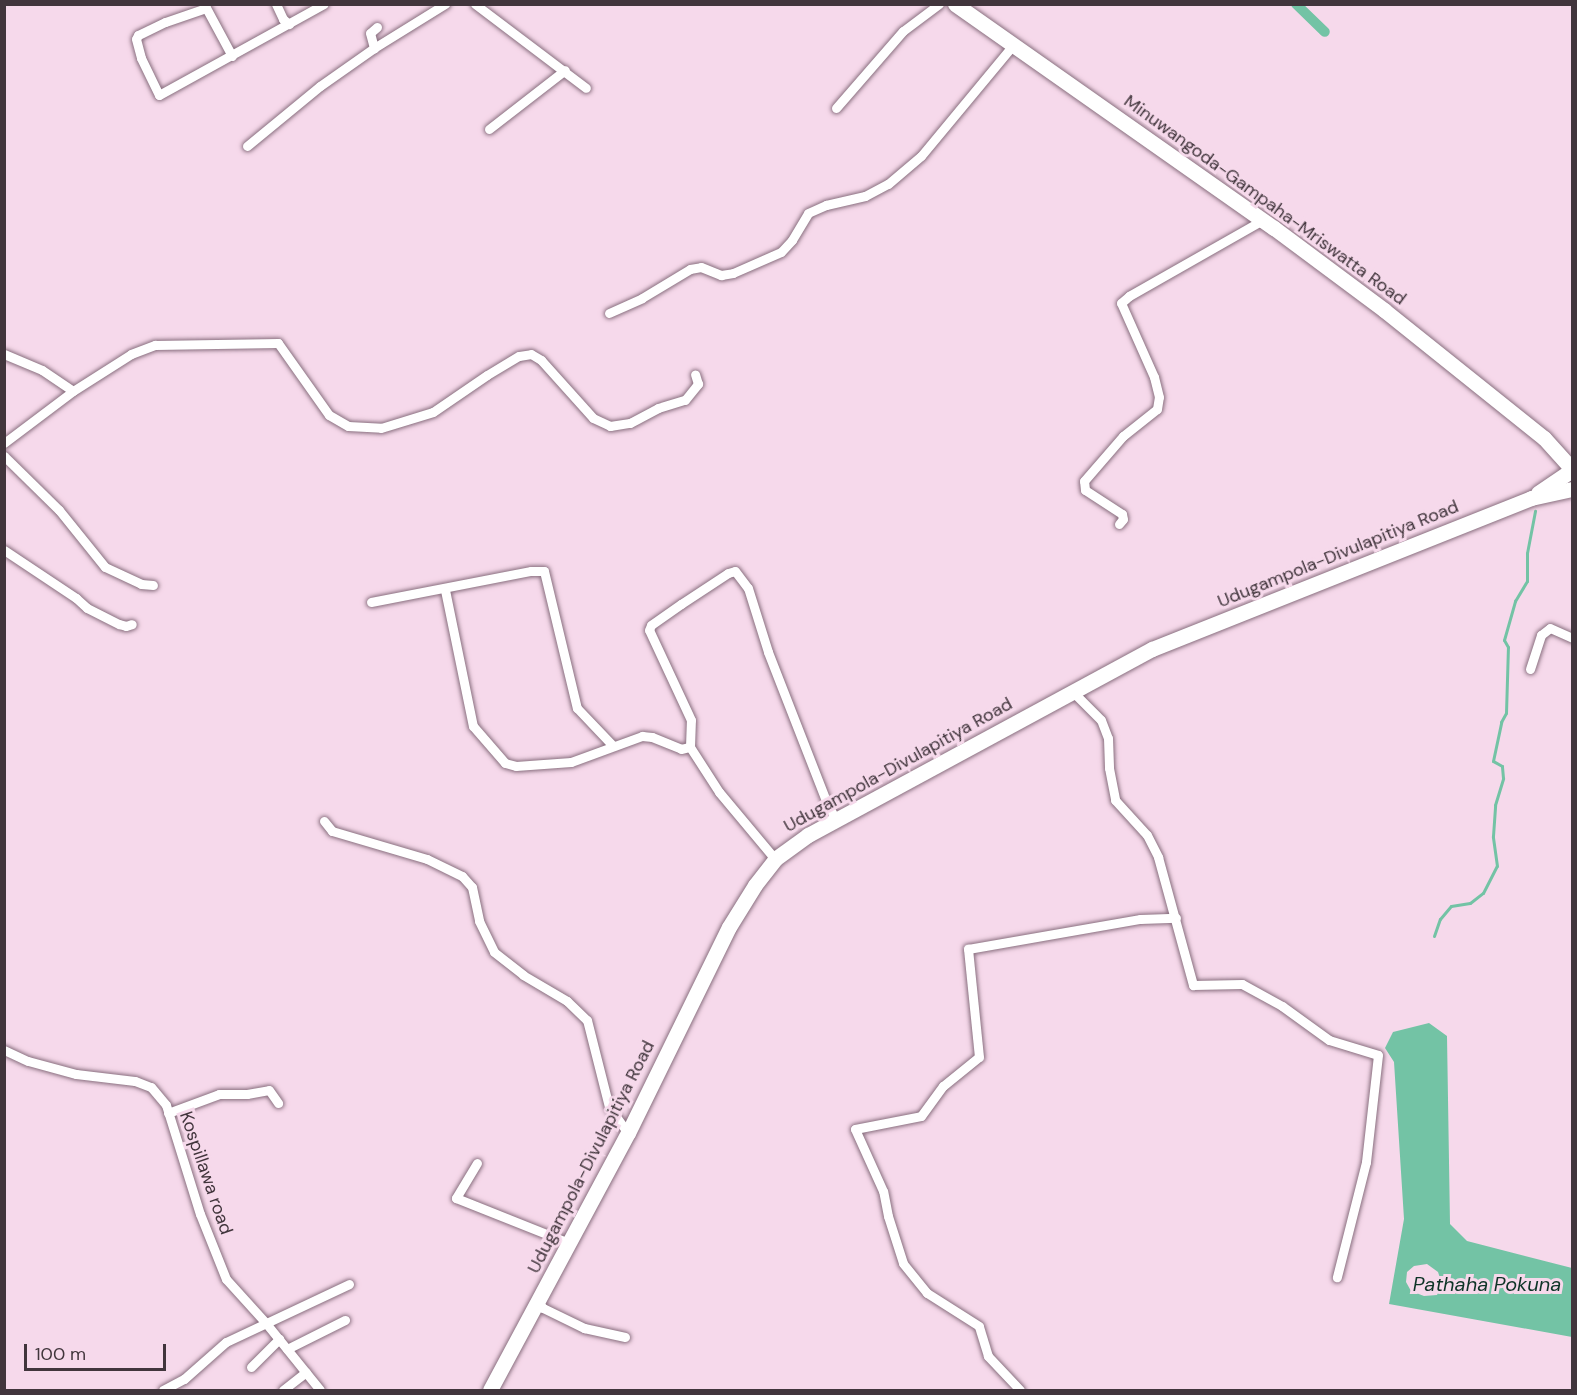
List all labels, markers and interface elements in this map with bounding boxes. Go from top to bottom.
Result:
street label: Minuwangoda-Gampaha-Mriswatta Road [1120,90,1410,310]
street label: Udugampola-Divulapitiya Road [1214,496,1462,612]
street label: Udugampola-Divulapitiya Road [780,693,1016,837]
street label: Udugampola-Divulapitiya Road [523,1037,659,1277]
street label: Kospillawa road [175,1109,237,1237]
water label: Pathaha Pokuna [1413,1272,1561,1296]
scale bar [27,1332,170,1370]
text: 100 m [35,1342,86,1366]

